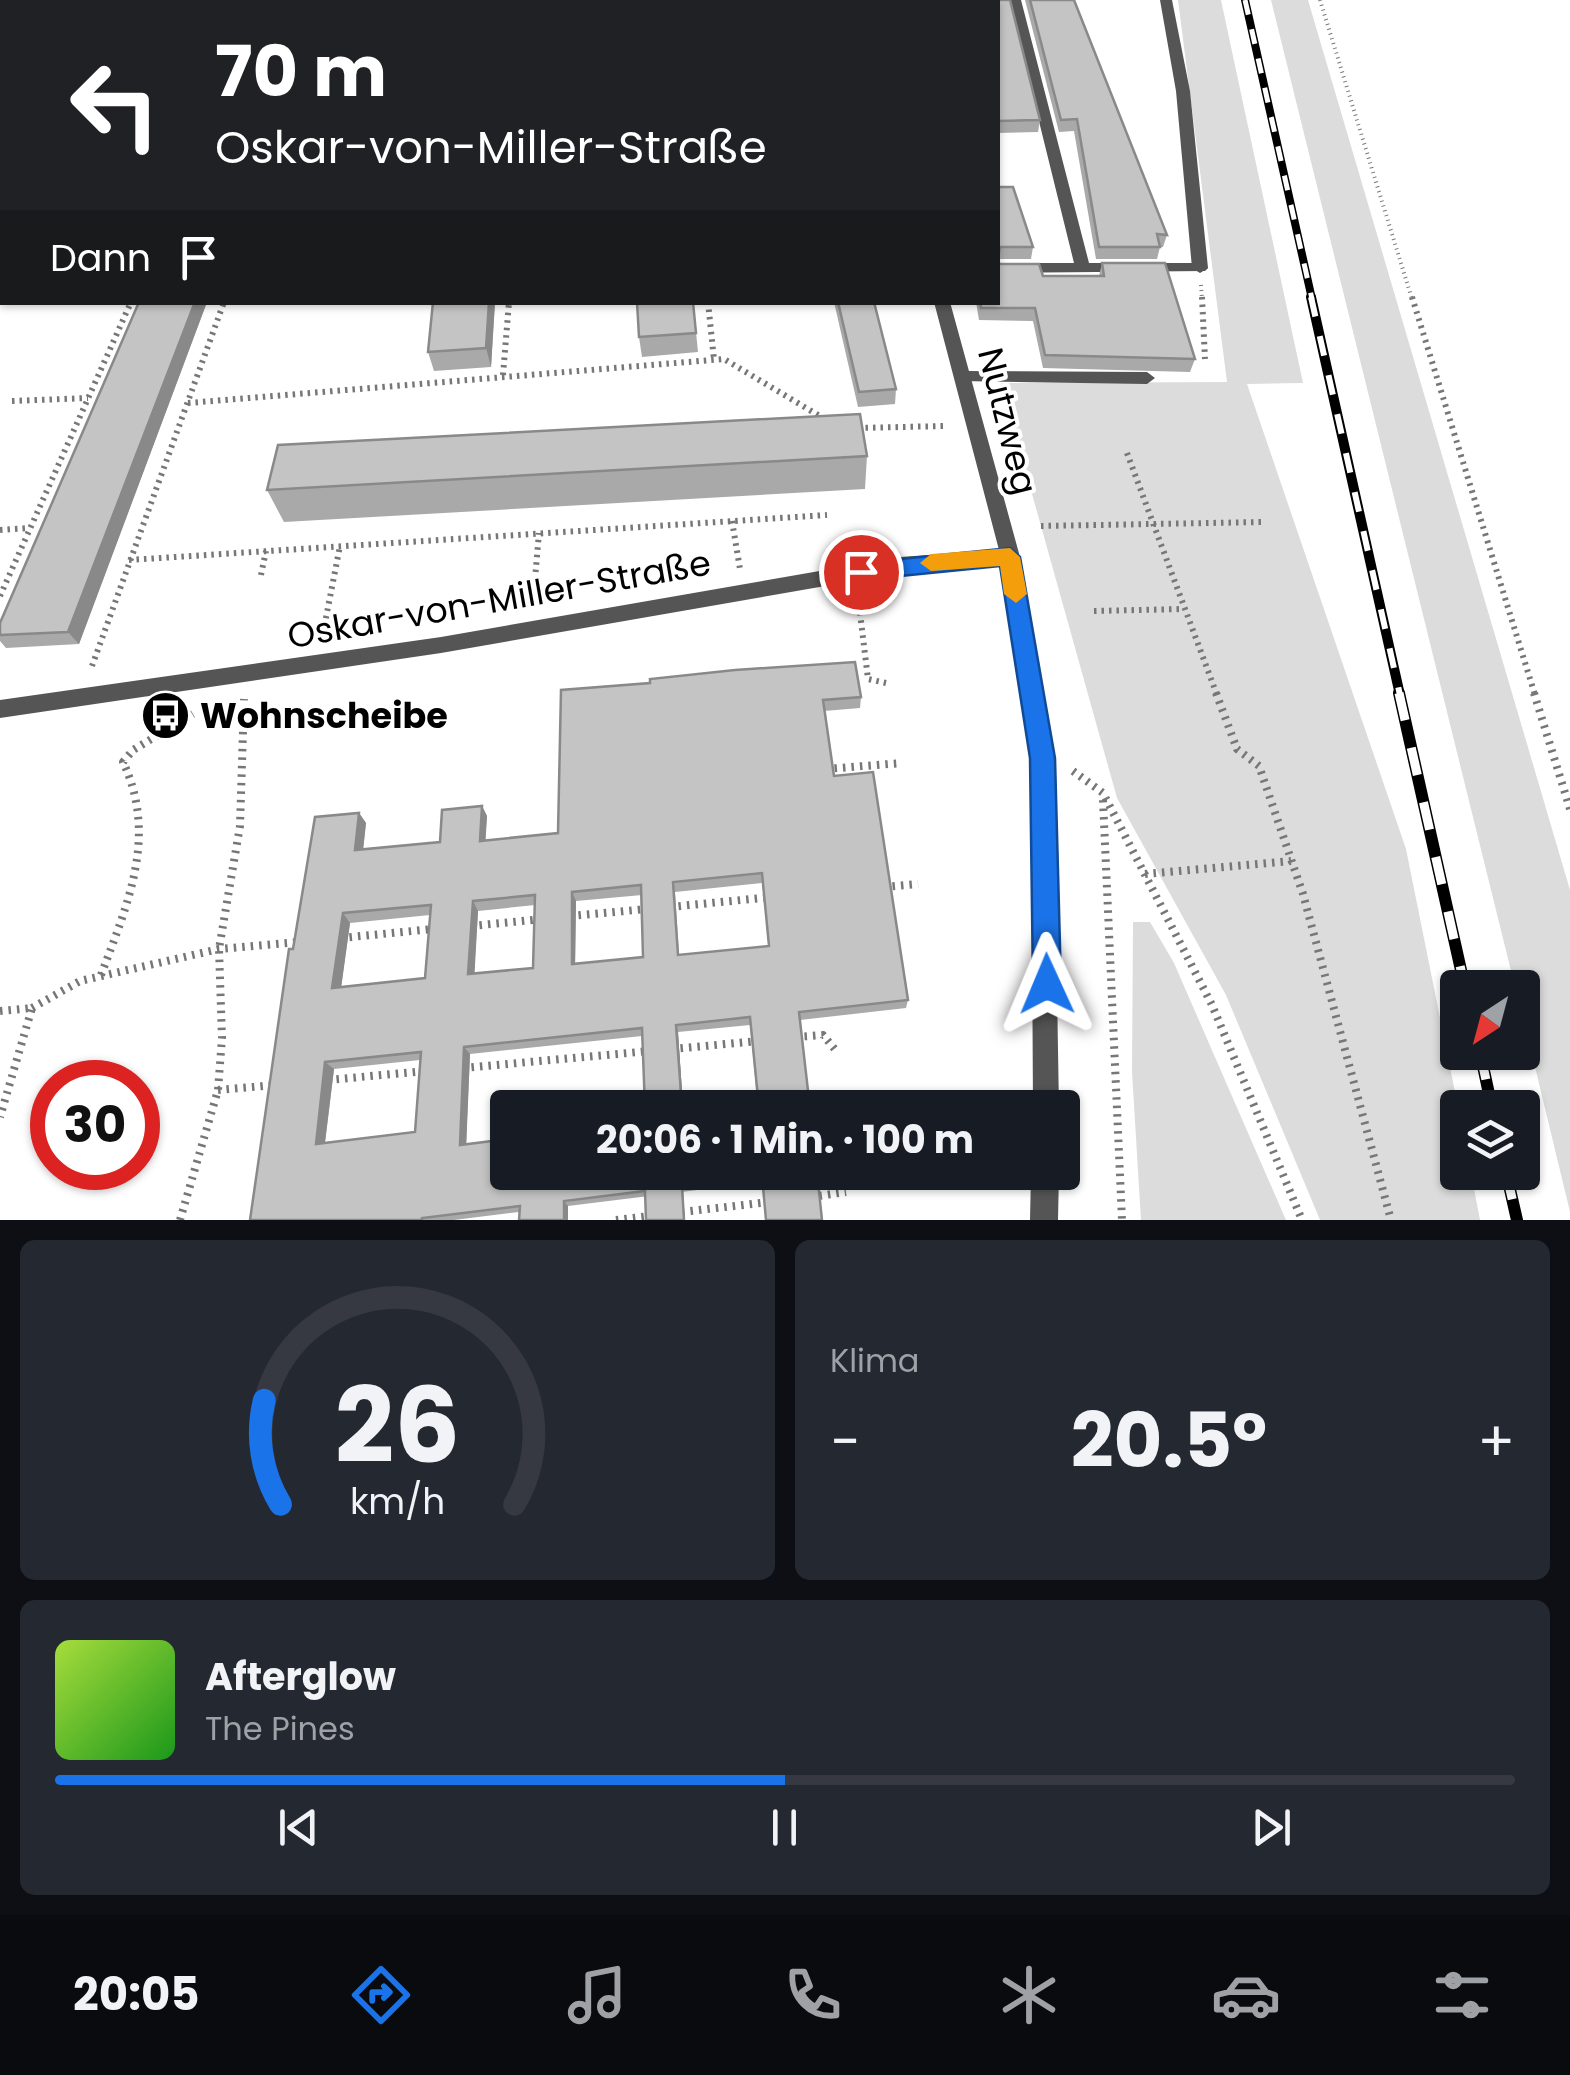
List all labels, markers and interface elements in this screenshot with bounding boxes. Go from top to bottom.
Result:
text: 70 m [215,22,387,121]
icon: left [50,40,180,170]
text: Oskar-von-Miller-Straße [215,116,767,179]
icon: arrive [171,230,226,285]
text: Dann [50,231,151,284]
street label: Nutzweg [966,342,1050,500]
pin [819,530,904,615]
street label: Oskar-von-Miller-Straße [283,538,715,660]
icon: arrive [834,545,889,600]
bus stop icon: Wohnscheibe [139,689,191,741]
place label: Wohnscheibe [200,691,448,740]
position arrow [995,932,1099,1036]
north arrow [1440,970,1540,1070]
map controls [1440,970,1540,1190]
speed limit sign: 30 [30,1060,160,1190]
button: layers [1440,1090,1540,1190]
text: 20:06 · 1 Min. · 100 m [596,1113,974,1166]
text: Klima [830,1338,920,1383]
text: 26 [335,1353,460,1498]
text: 20.5° [1071,1388,1267,1493]
text: − [830,1403,860,1480]
text: + [1477,1403,1515,1480]
text: km/h [350,1476,445,1527]
text: Afterglow [205,1650,396,1703]
text: The Pines [205,1706,355,1751]
icon: previous [271,1800,326,1855]
icon: pause [757,1800,812,1855]
icon: next [1244,1800,1299,1855]
icon: directions [346,1960,416,2030]
icon: music [562,1960,632,2030]
icon: phone [778,1960,848,2030]
icon: climate [994,1960,1064,2030]
icon: car [1211,1960,1281,2030]
icon: filters [1427,1960,1497,2030]
text: 20:05 [73,1963,200,2026]

